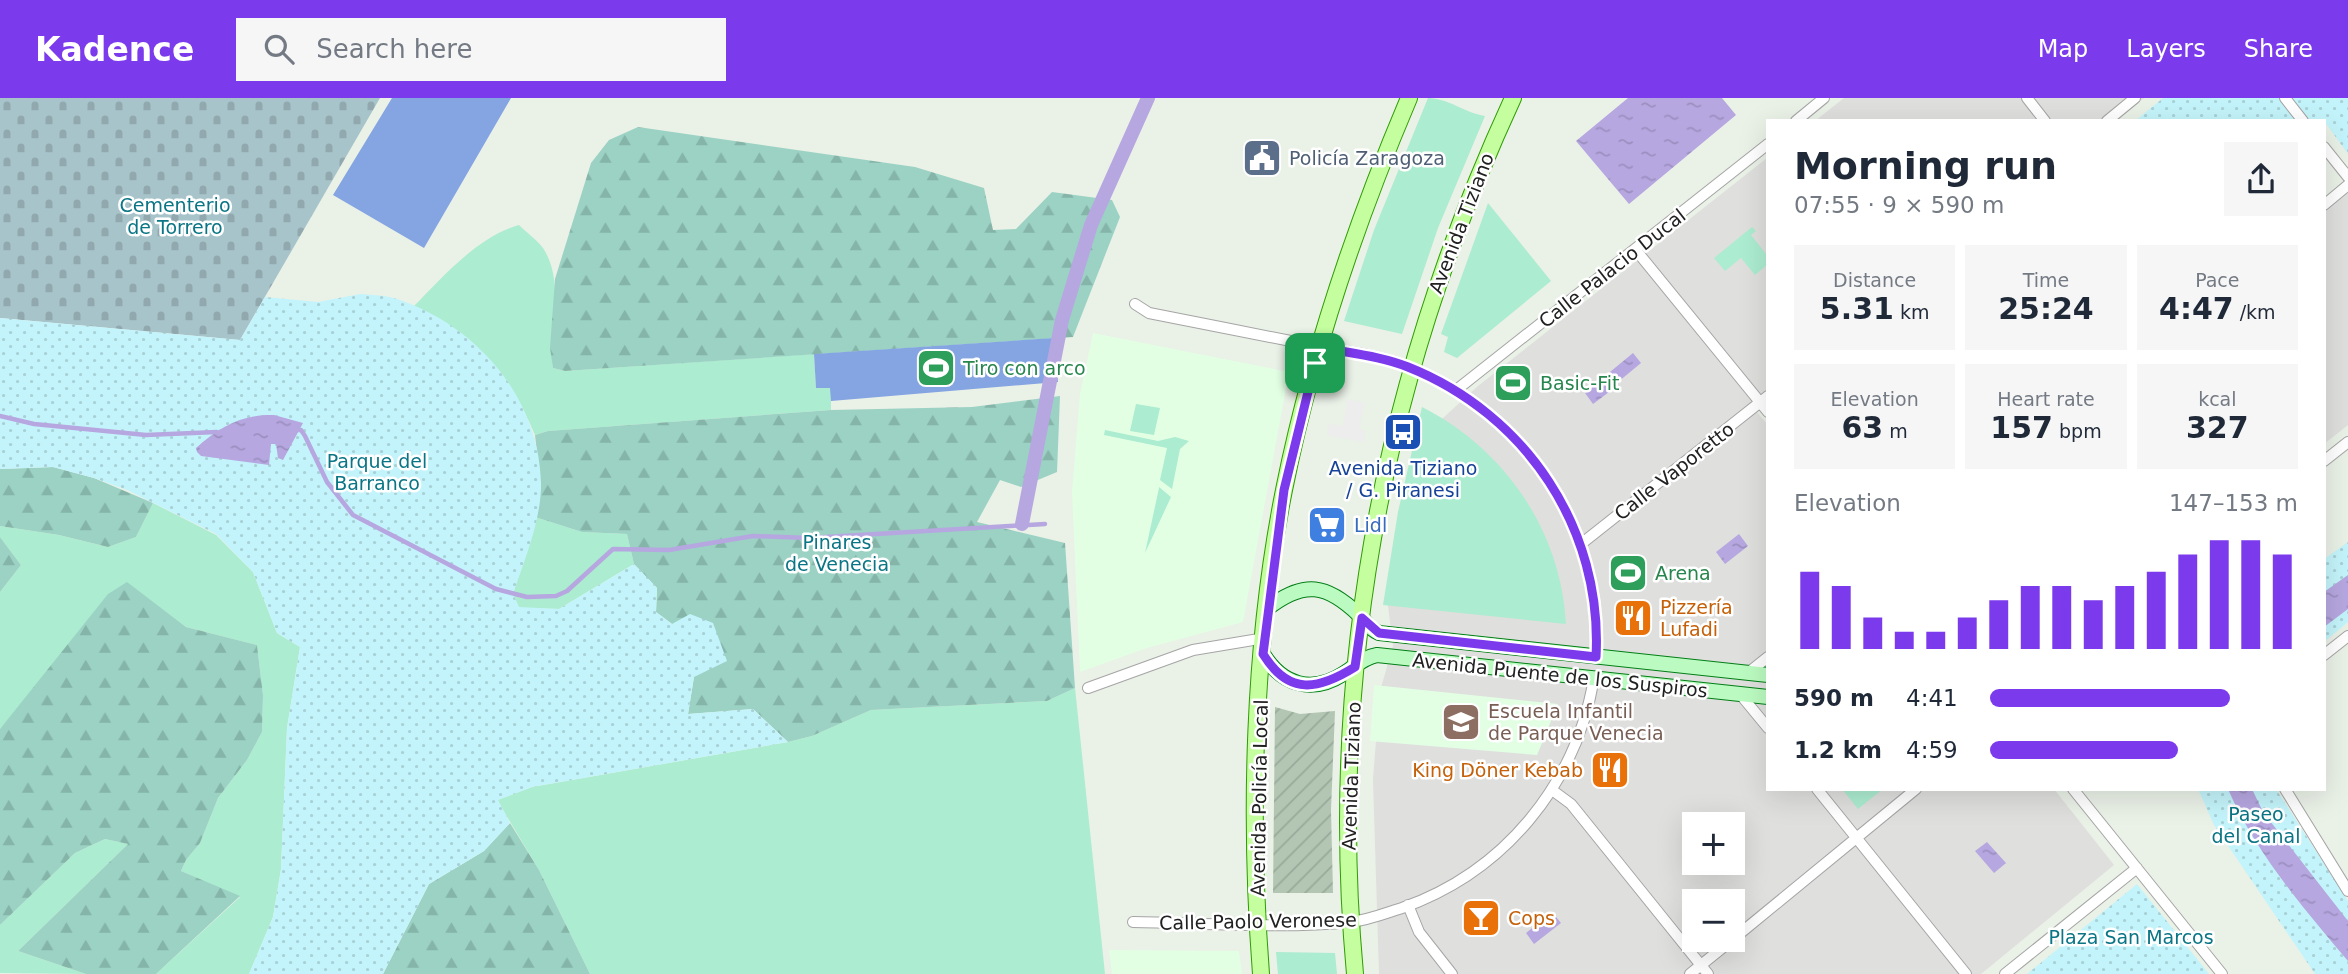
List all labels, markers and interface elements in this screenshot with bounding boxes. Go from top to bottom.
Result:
search box [236,18,726,81]
text: Kadence [35,30,194,69]
icon: search [260,30,298,68]
text: Search here [316,34,472,64]
text: Map [2038,35,2088,63]
text: Layers [2126,35,2206,63]
text: Share [2244,35,2313,63]
public building icon: Policía Zaragoza [1241,137,1283,179]
button: share [2224,142,2298,216]
text: Morning run [1794,144,2057,188]
place label: Policía Zaragoza [1289,147,1445,169]
street label: Avenida Tiziano [1424,150,1498,296]
text: 07:55 · 9 × 590 m [1794,192,2004,218]
park label: Cementerio de Torrero [119,194,231,238]
street label: Calle Palacio Ducal [1534,204,1690,332]
text: Distance [1833,269,1916,291]
text: Time [2023,269,2069,291]
text: Pace [2195,269,2240,291]
text: 5.31 [1820,291,1894,326]
text: 25:24 [1998,291,2094,326]
text: 4:47 [2159,291,2234,326]
text: km [1894,301,1929,323]
text: /km [2234,301,2276,323]
pin [1285,333,1345,393]
icon: arrive [1296,344,1334,382]
sports icon: Tiro con arco [915,347,957,389]
place label: Tiro con arco [962,357,1086,379]
sports icon: Basic-Fit [1492,362,1534,404]
place label: Basic-Fit [1540,372,1619,394]
text: Elevation [1831,388,1919,410]
text: Heart rate [1997,388,2095,410]
text: kcal [2198,388,2237,410]
text: 63 [1842,410,1883,445]
text: 157 [1990,410,2053,445]
text: 327 [2186,410,2249,445]
bus stop icon: Avenida Tiziano / G. Piranesi [1382,411,1424,453]
street label: Calle Vaporetto [1610,417,1738,525]
text: m [1883,420,1908,442]
text: bpm [2053,420,2102,442]
park label: Parque del Barranco [327,450,427,494]
place label: Avenida Tiziano / G. Piranesi [1329,457,1477,501]
text: Elevation [1794,490,1901,516]
text: 147–153 m [2169,490,2298,516]
supermarket icon: Lidl [1306,504,1348,546]
place label: Lidl [1354,514,1387,536]
park label: Pinares de Venecia [785,531,889,575]
sports icon: Arena [1607,552,1649,594]
place label: Arena [1655,562,1711,584]
place label: Pizzería Lufadi [1660,596,1733,640]
restaurant icon: Pizzería Lufadi [1612,597,1654,639]
street label: Avenida Puente de los Suspiros [1411,649,1709,701]
text: 590 m [1794,685,1874,711]
text: 4:41 [1906,685,1958,711]
street label: Avenida Policía Local [1246,699,1272,897]
place label: Escuela Infantil de Parque Venecia [1488,700,1664,744]
street label: Avenida Tiziano [1337,701,1365,851]
school or university icon: Escuela Infantil de Parque Venecia [1440,701,1482,743]
text: 1.2 km [1794,737,1882,763]
text: 4:59 [1906,737,1958,763]
restaurant icon: King Döner Kebab [1589,749,1631,791]
place label: King Döner Kebab [1412,759,1583,781]
park label: Paseo del Canal [2212,803,2300,847]
map controls [1682,812,1745,952]
button: + [1682,812,1745,875]
button: − [1682,889,1745,952]
bar icon: Cops [1460,897,1502,939]
place label: Cops [1508,907,1555,929]
street label: Calle Paolo Veronese [1159,908,1357,934]
park label: Plaza San Marcos [2048,926,2214,948]

